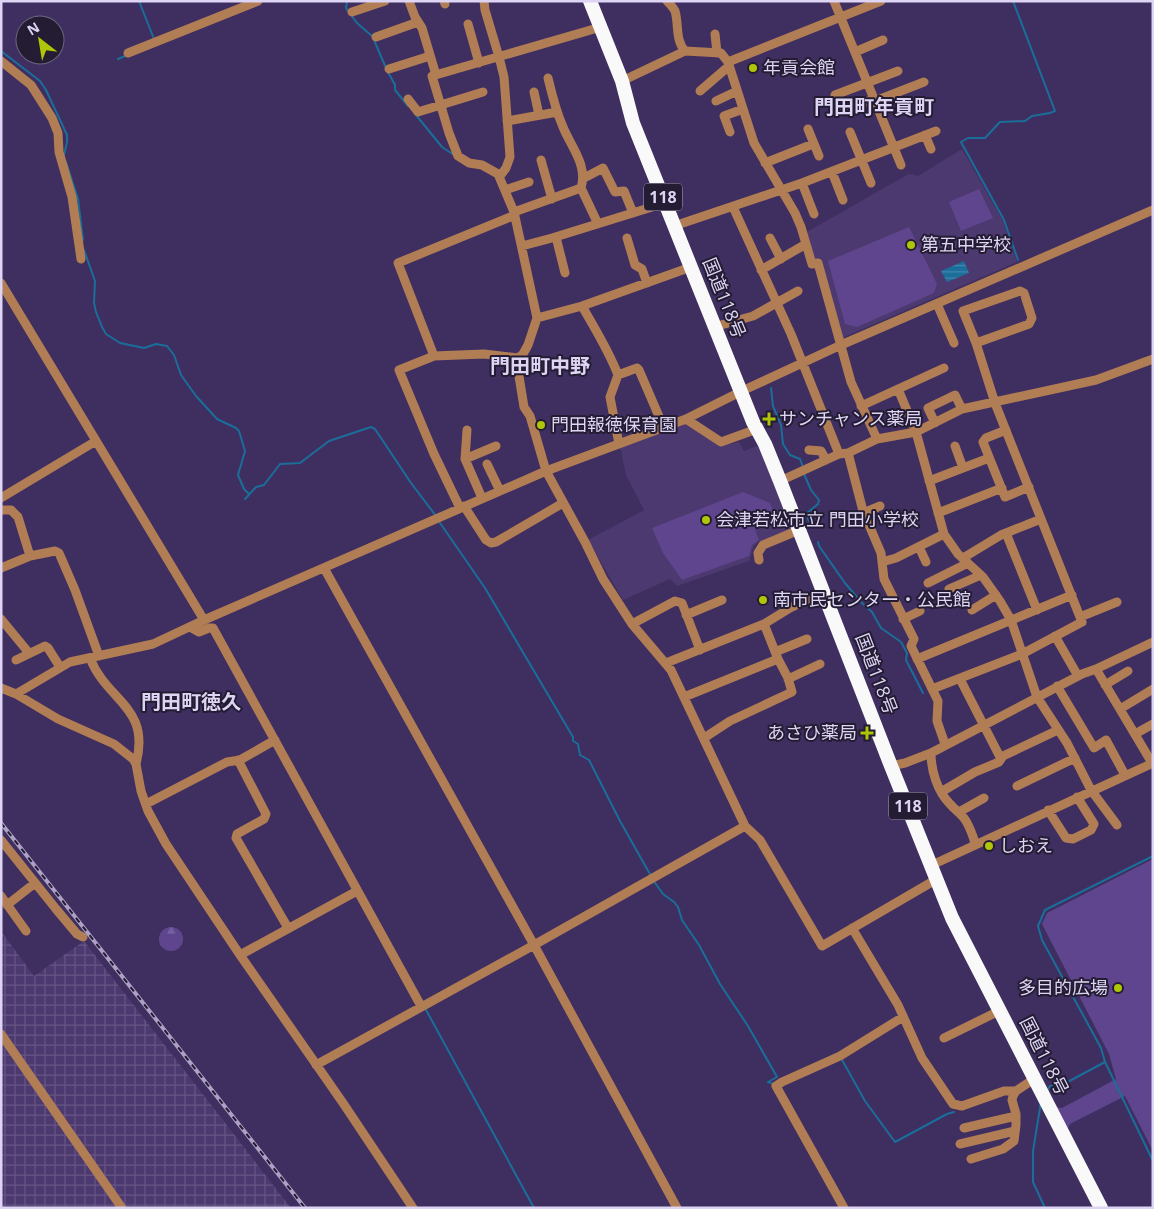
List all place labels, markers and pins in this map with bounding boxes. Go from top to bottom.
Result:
place label: 年貢会館 [763,55,835,79]
marker: 年貢会館 [747,62,759,74]
place label: 第五中学校 [921,232,1011,256]
marker: 第五中学校 [905,239,917,251]
place label: サンチャンス薬局 [779,406,922,430]
place label: 門田報徳保育園 [551,412,677,436]
marker: サンチャンス薬局 [763,413,775,425]
marker: 門田報徳保育園 [535,419,547,431]
place label: 会津若松市立 門田小学校 [716,507,919,531]
marker: 会津若松市立 門田小学校 [700,514,712,526]
place label: 南市民センター・公民館 [773,587,971,611]
marker: 南市民センター・公民館 [757,594,769,606]
place label: あさひ薬局 [767,720,857,744]
marker: あさひ薬局 [861,727,873,739]
place label: しおえ [999,833,1053,857]
marker: しおえ [983,840,995,852]
place label: 多目的広場 [1018,975,1108,999]
marker: 多目的広場 [1112,982,1124,994]

